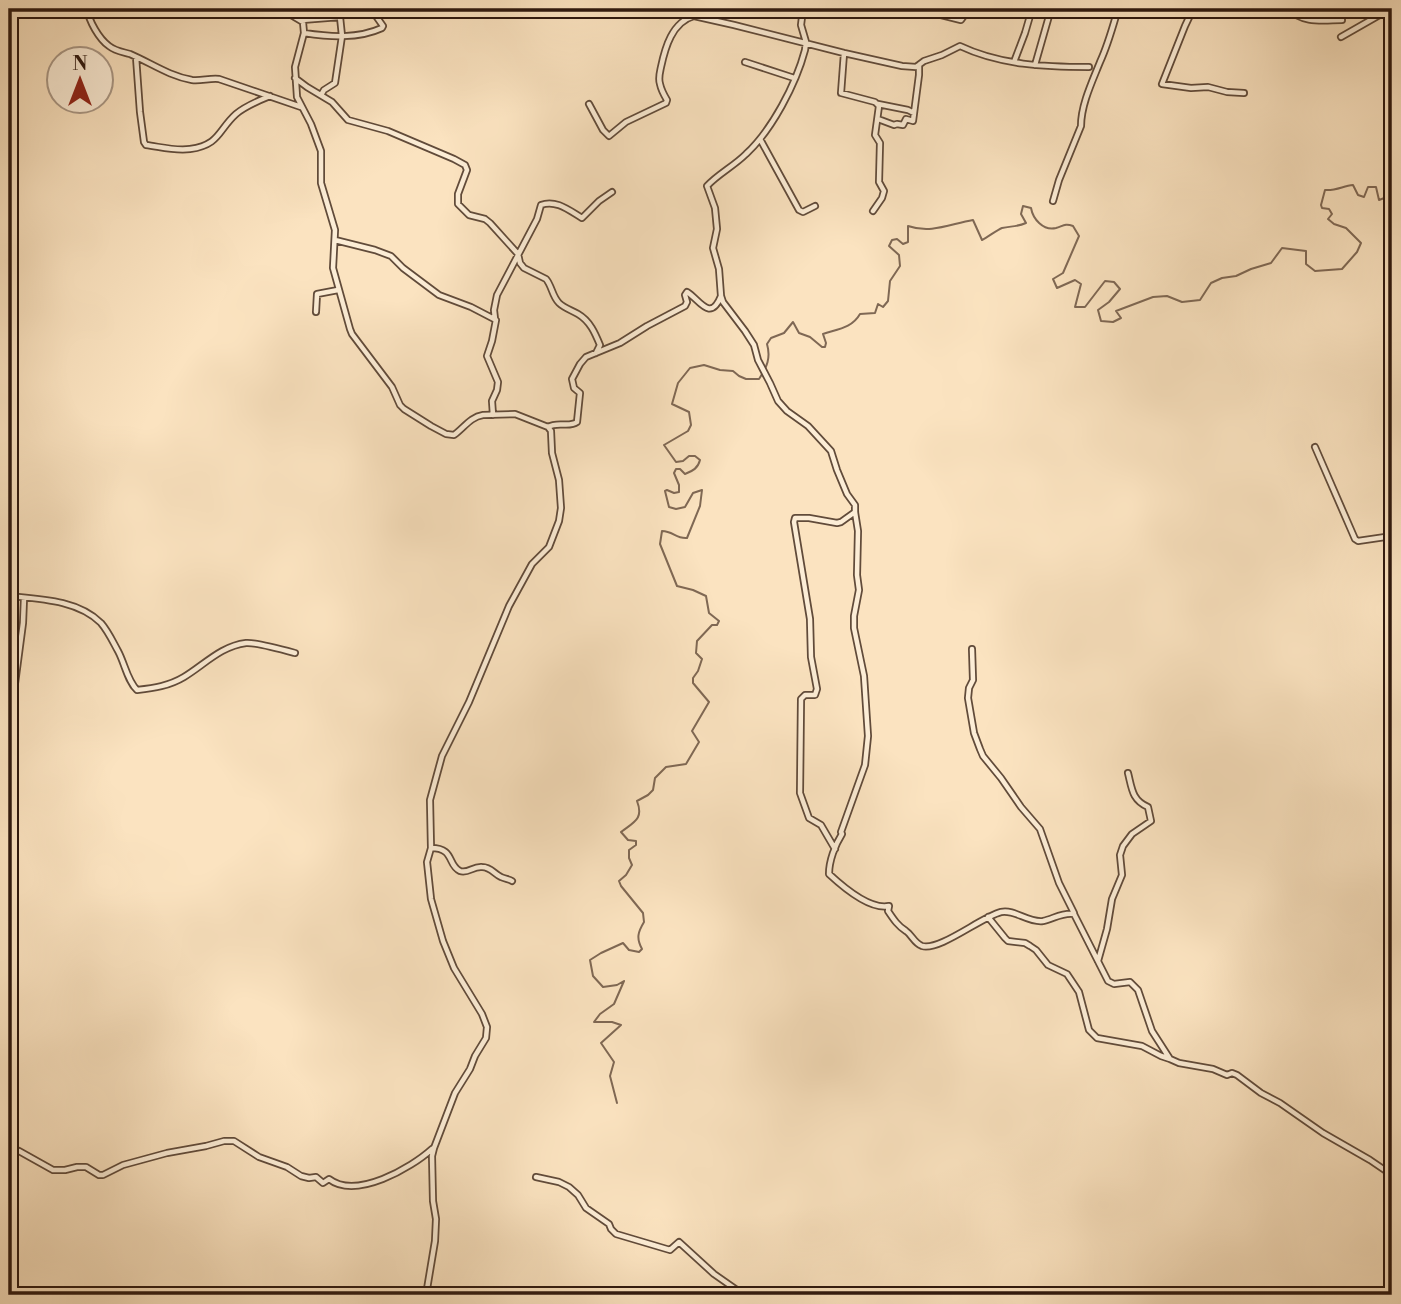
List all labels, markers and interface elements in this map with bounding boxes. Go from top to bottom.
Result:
north arrow [46,46,116,116]
text: N [72,52,88,76]

